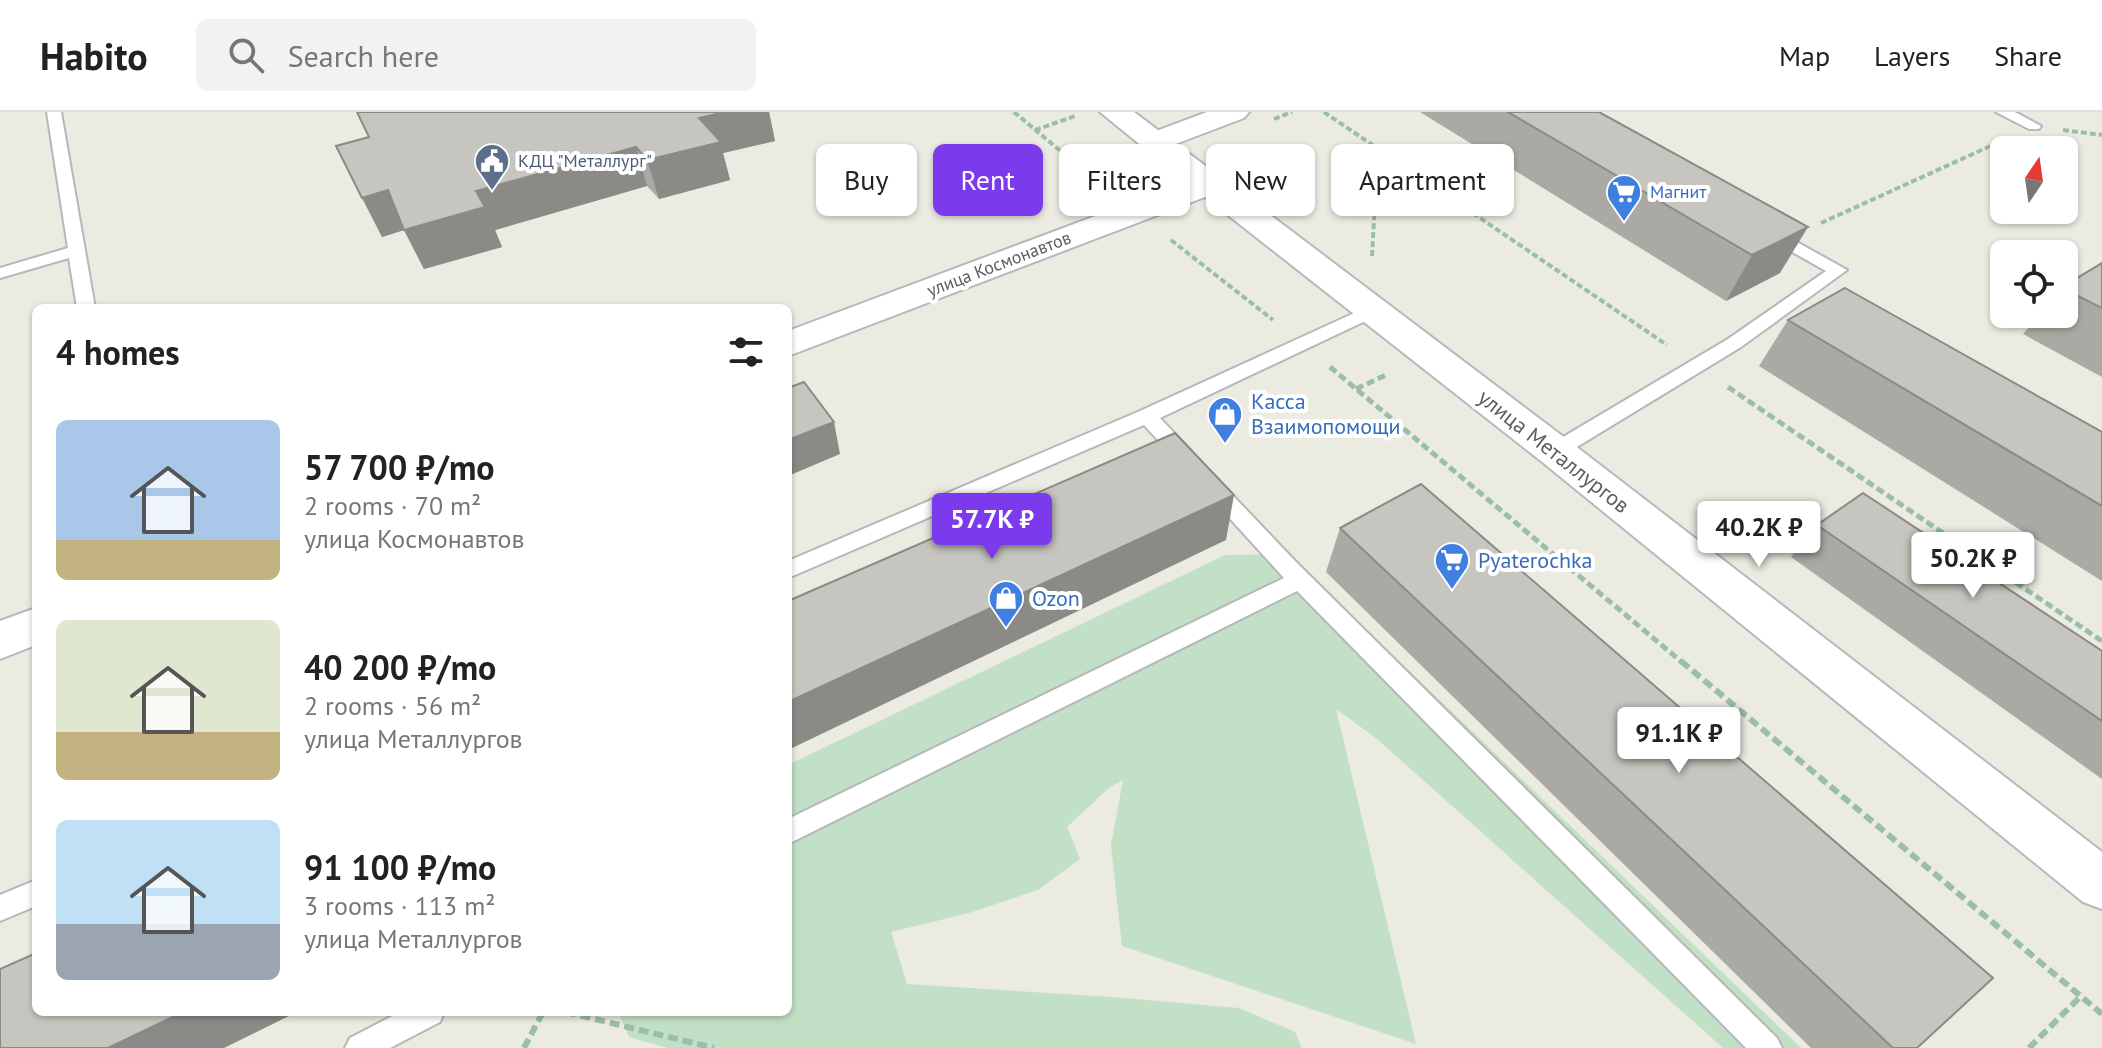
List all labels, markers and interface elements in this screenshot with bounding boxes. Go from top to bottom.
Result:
search box [196,19,756,91]
text: Habito [40,31,148,80]
icon: search [224,33,268,77]
text: Search here [288,36,439,75]
text: Map [1779,37,1830,74]
text: Layers [1874,37,1950,74]
text: Share [1994,37,2062,74]
north arrow [1990,136,2078,224]
map controls [1990,136,2078,328]
public building icon: КДЦ "Металлург" [473,142,511,192]
chip: Buy [816,144,917,216]
chip: Rent [933,144,1043,216]
chip: Filters [1059,144,1190,216]
chip: New [1206,144,1315,216]
chip: Apartment [1331,144,1514,216]
place label: КДЦ "Металлург" [518,149,652,172]
supermarket icon: Магнит [1605,173,1643,223]
place label: Магнит [1650,180,1707,203]
street label: улица Космонавтов [923,225,1074,302]
button: locate [1990,240,2078,328]
text: 4 homes [56,330,180,374]
icon: filters [724,330,768,374]
street label: улица Металлургов [1473,383,1635,519]
place label: Касса Взаимопомощи [1251,387,1401,440]
shop icon: Касса Взаимопомощи [1206,395,1244,445]
text: 57 700 ₽/mo [304,445,495,489]
icon: home [120,452,216,548]
text: 2 rooms · 70 m² [304,489,481,522]
pin: 57.7K ₽ [918,493,1066,561]
pin: 40.2K ₽ [1685,501,1833,569]
text: 57.7K ₽ [950,502,1034,535]
text: 40.2K ₽ [1715,510,1803,543]
text: улица Космонавтов [304,522,524,555]
pin: 50.2K ₽ [1899,532,2047,600]
supermarket icon: Pyaterochka [1433,541,1471,591]
text: 50.2K ₽ [1929,541,2017,574]
place label: Pyaterochka [1478,546,1593,574]
shop icon: Ozon [987,579,1025,629]
place label: Ozon [1032,584,1080,612]
text: 40 200 ₽/mo [304,645,496,689]
icon: home [120,652,216,748]
text: 2 rooms · 56 m² [304,689,481,722]
pin: 91.1K ₽ [1605,707,1753,775]
text: 91.1K ₽ [1635,716,1723,749]
text: улица Металлургов [304,722,523,755]
text: 91 100 ₽/mo [304,845,496,889]
icon: home [120,852,216,948]
text: 3 rooms · 113 m² [304,889,496,922]
text: улица Металлургов [304,922,523,955]

